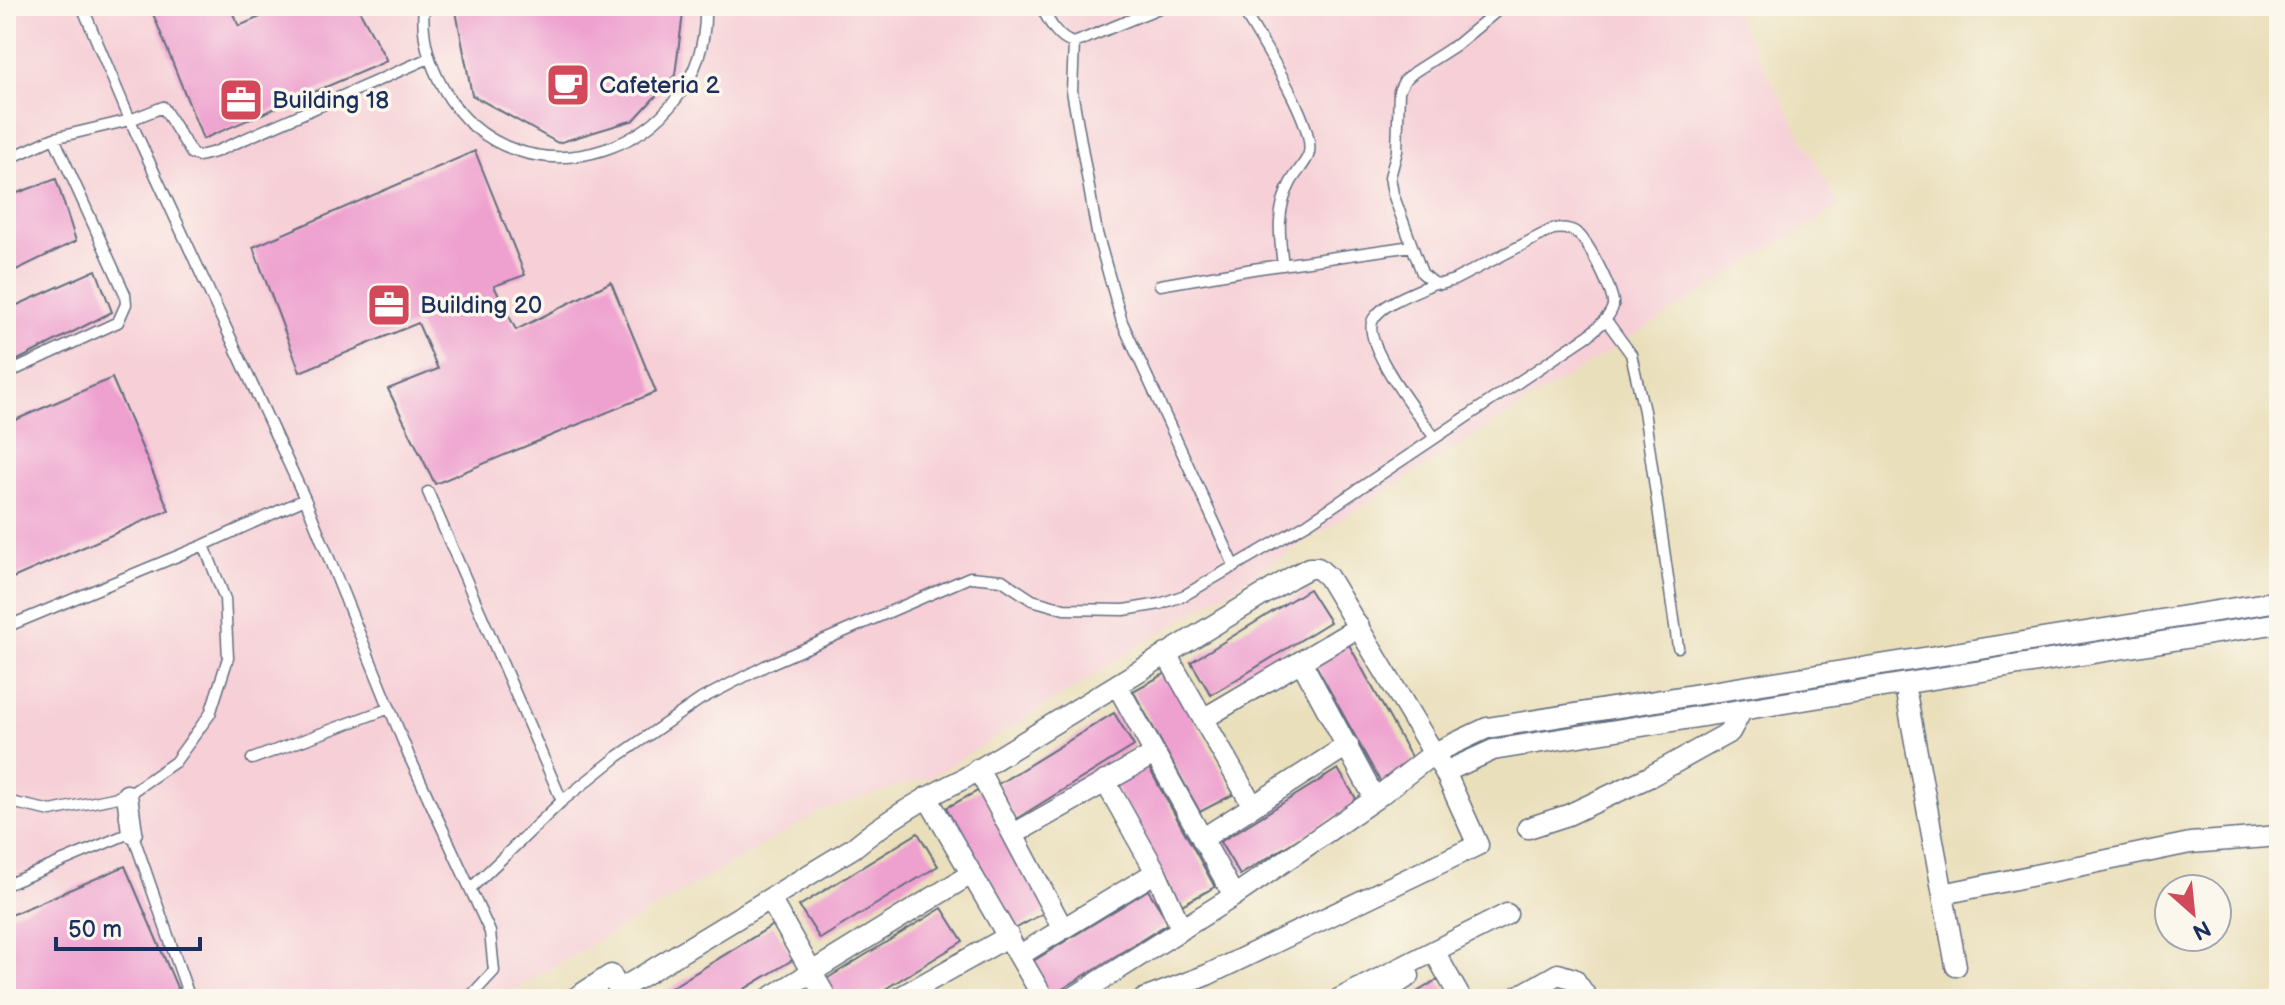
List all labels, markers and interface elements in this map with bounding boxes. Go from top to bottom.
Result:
cafe icon: Cafeteria 2 [544,61,592,109]
place label: Cafeteria 2 [599,71,720,100]
office icon: Building 18 [217,76,265,124]
place label: Building 18 [272,86,389,115]
office icon: Building 20 [365,281,413,329]
place label: Building 20 [420,291,542,320]
north arrow [2153,873,2233,953]
scale bar [56,901,200,951]
text: N [2188,914,2215,945]
text: 50 m [68,915,122,944]

